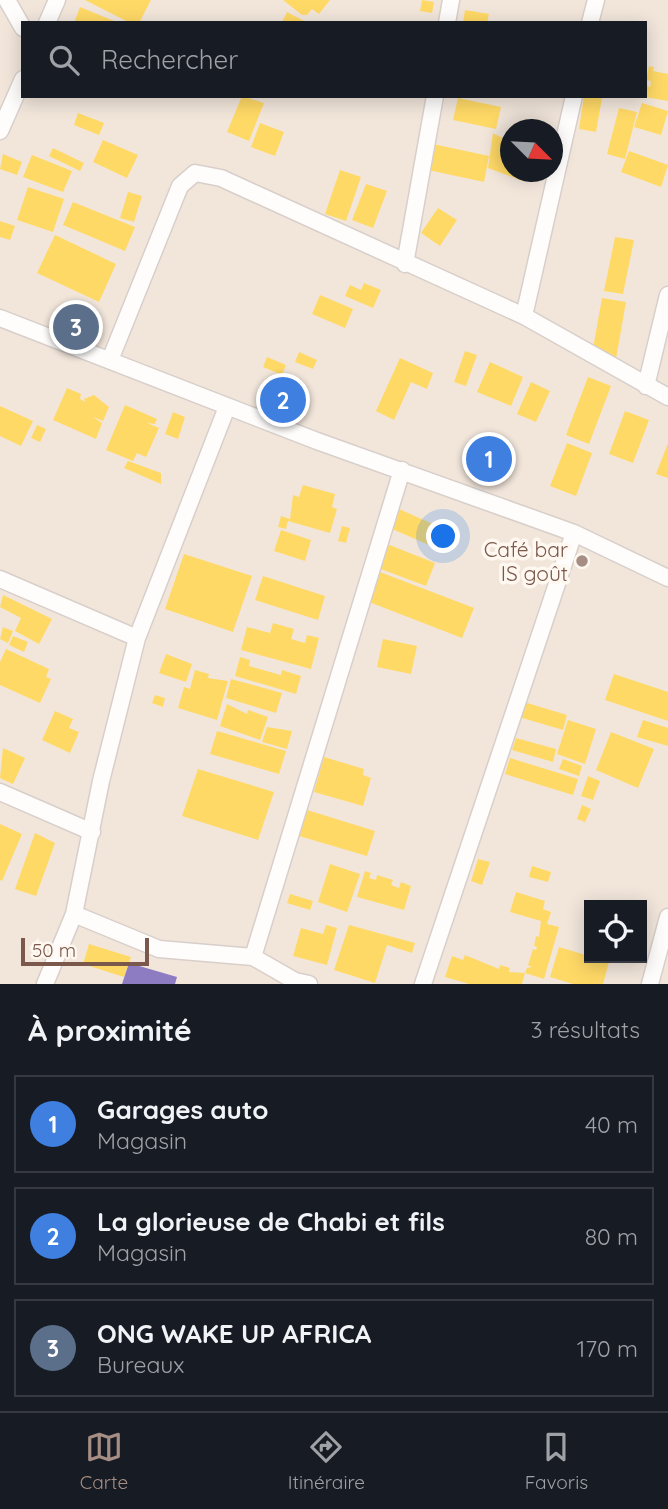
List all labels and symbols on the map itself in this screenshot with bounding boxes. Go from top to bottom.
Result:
north arrow [500,119,563,182]
pin: 3 [53,301,99,353]
pin: 2 [260,374,306,426]
pin: 1 [466,433,512,485]
your location [426,519,460,553]
place label: Café bar IS goût [484,536,568,586]
marker: Café bar IS goût [574,553,590,569]
scale bar [21,935,149,967]

